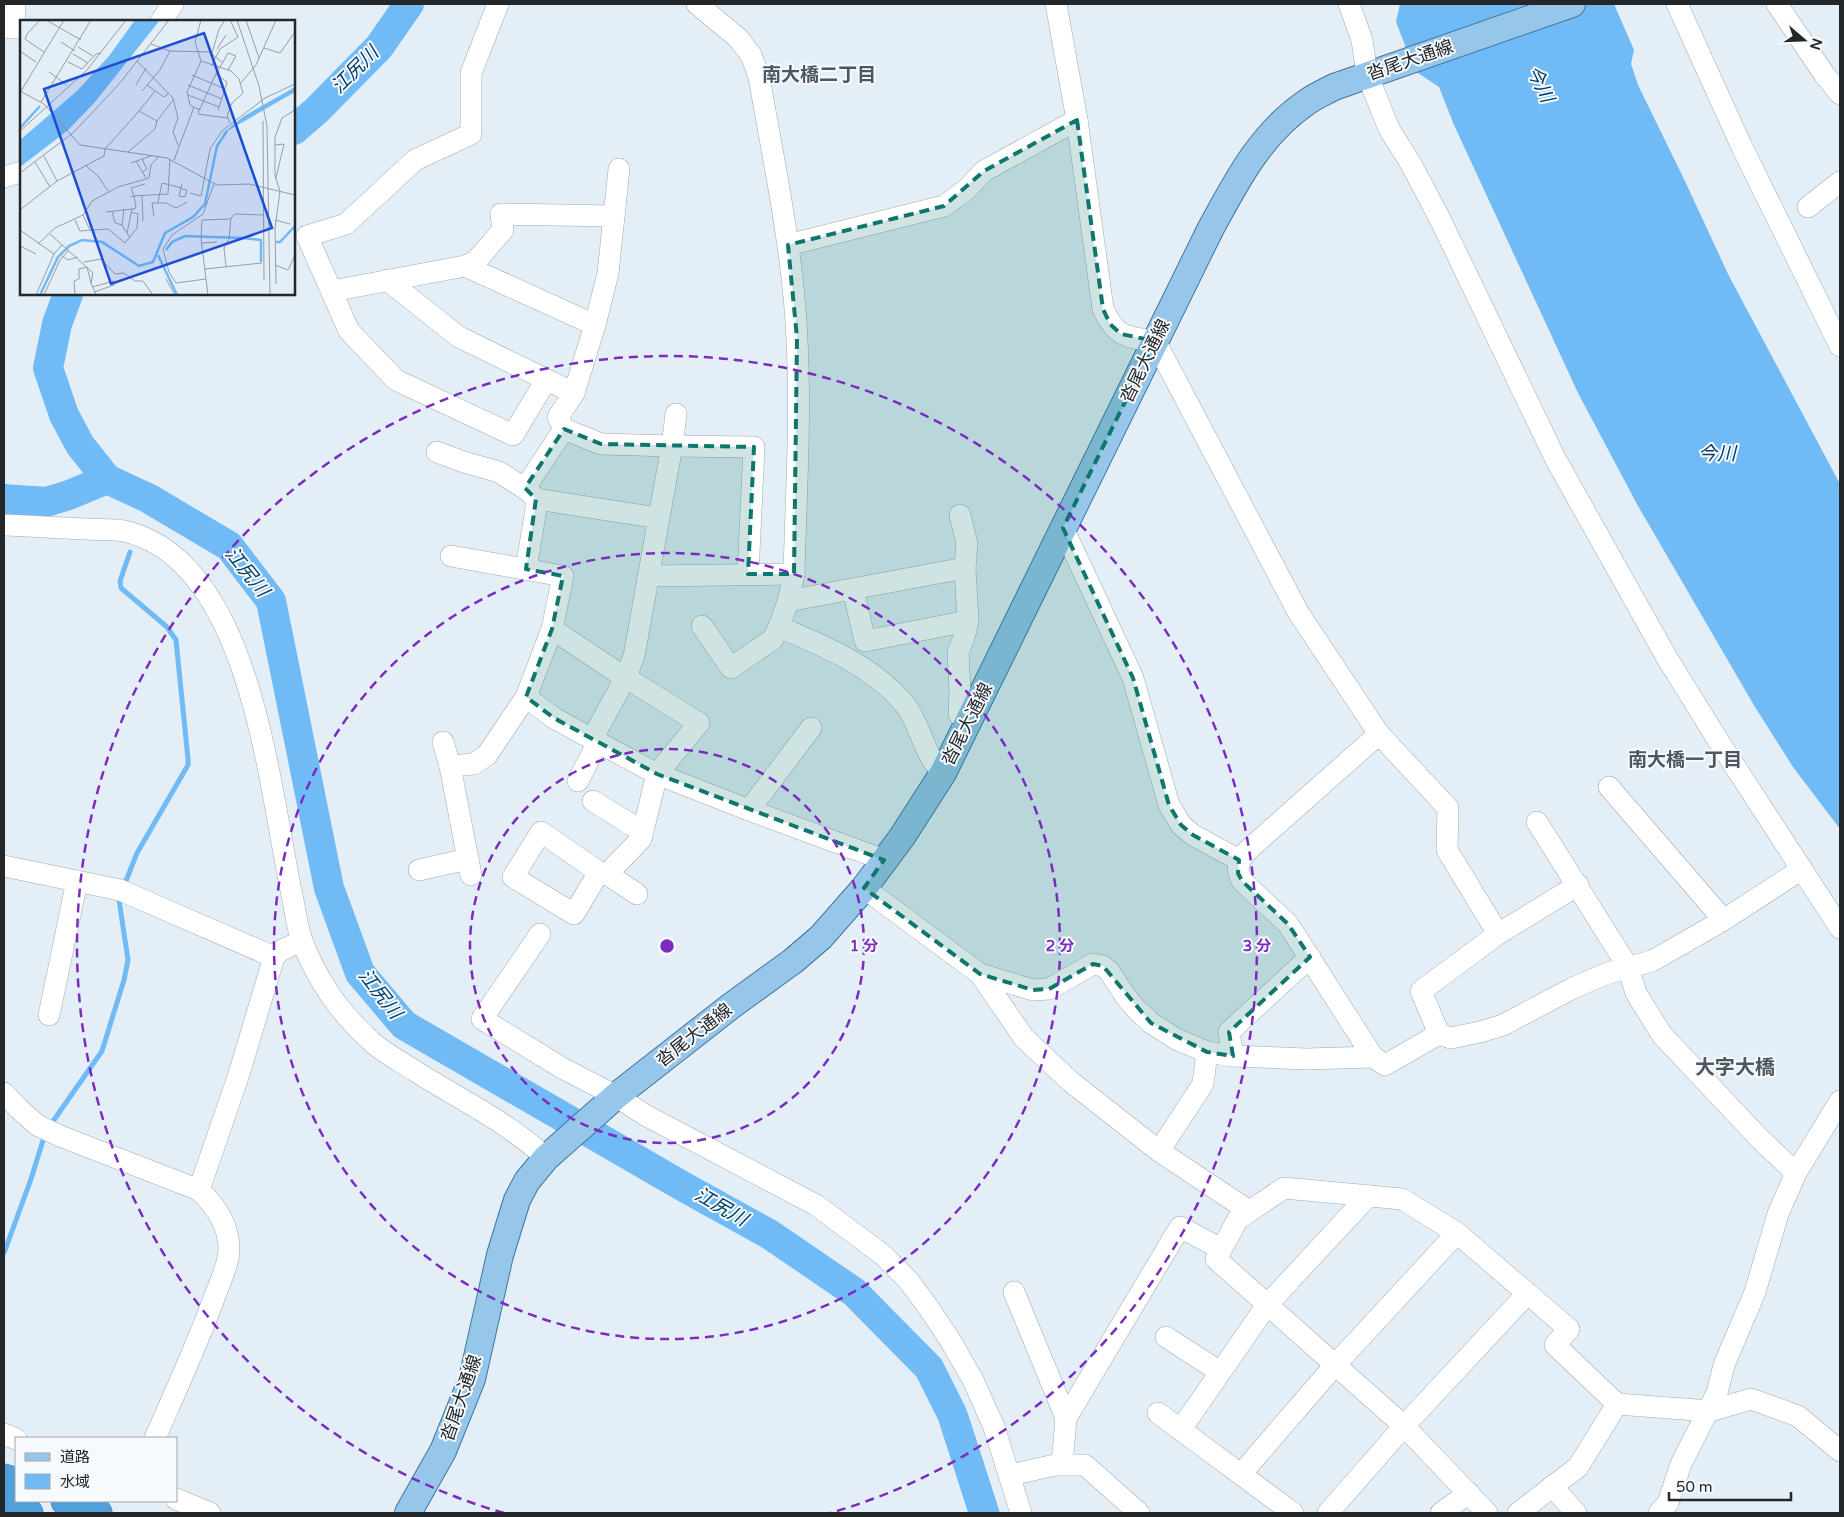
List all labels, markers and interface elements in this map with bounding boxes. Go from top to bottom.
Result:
north arrow [1779,15,1829,65]
inset map [20,20,295,295]
street label: 沓尾大通線 [1364,35,1456,85]
text: N [1806,36,1826,52]
water label: 江尻川 [327,41,384,98]
water label: 今川 [1522,62,1559,108]
district label: 南大橋二丁目 [762,64,876,86]
street label: 沓尾大通線 [1115,316,1175,406]
water label: 今川 [1698,443,1738,465]
water label: 江尻川 [221,543,275,603]
street label: 沓尾大通線 [937,679,997,769]
district label: 南大橋一丁目 [1628,749,1742,771]
centre of rings [658,937,676,955]
text: 1 分 [850,937,878,955]
text: 2 分 [1046,937,1074,955]
text: 3 分 [1243,937,1271,955]
water label: 江尻川 [354,965,407,1025]
street label: 沓尾大通線 [652,999,736,1071]
district label: 大字大橋 [1695,1056,1775,1080]
water label: 江尻川 [691,1183,753,1232]
street label: 沓尾大通線 [436,1352,486,1444]
legend [15,1437,178,1502]
text: 道路 [60,1448,90,1466]
scale bar [1669,1470,1792,1502]
text: 水域 [60,1473,90,1491]
text: 50 m [1676,1478,1713,1496]

